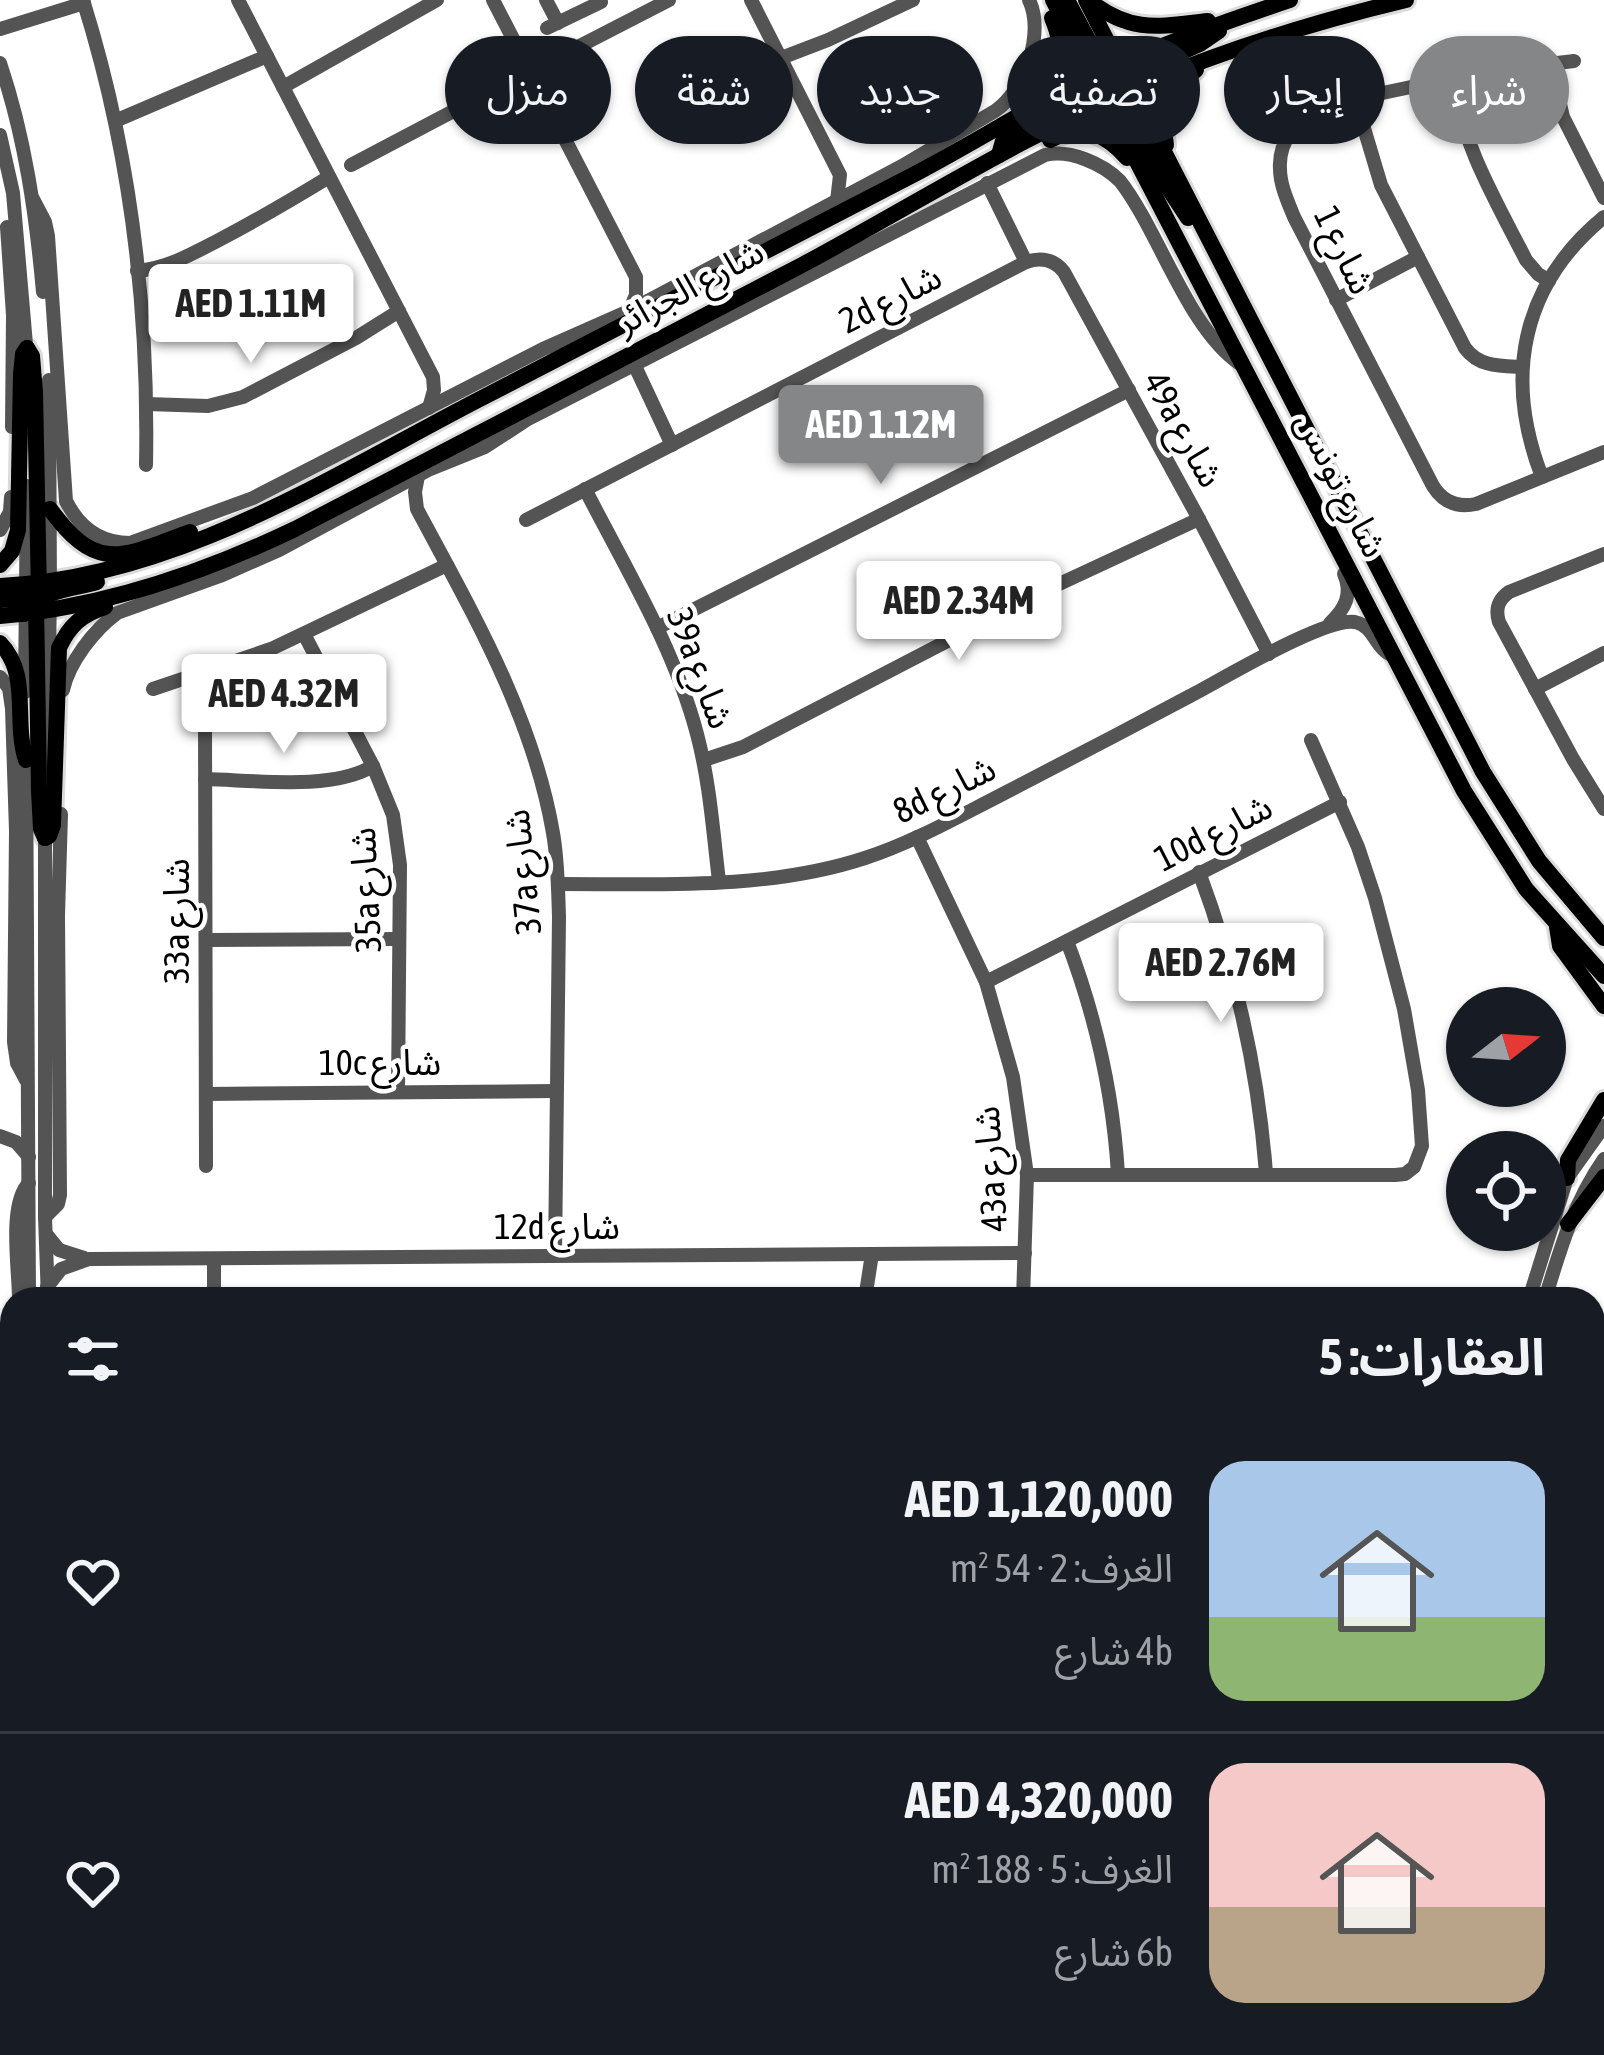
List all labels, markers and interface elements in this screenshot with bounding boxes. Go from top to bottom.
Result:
chip: منزل [445,36,611,144]
chip: شقة [635,36,793,144]
chip: جديد [817,36,983,144]
chip: تصفية [1007,36,1200,144]
chip: إيجار [1224,36,1385,144]
chip: شراء [1409,36,1569,144]
street label: شارع 1 [1301,199,1384,303]
street label: شارع الجزائر [607,229,773,348]
street label: 2d شارع [832,255,951,347]
pin: AED 1.11M [114,264,388,366]
text: AED 1.11M [176,281,326,325]
street label: 49a شارع [1130,364,1233,497]
pin: AED 1.12M [744,385,1018,487]
text: AED 1.12M [806,402,956,446]
street label: شارع تونس [1282,404,1397,567]
pin: AED 2.34M [822,561,1096,663]
text: AED 2.34M [884,578,1034,622]
street label: 39a شارع [653,602,743,736]
pin: AED 4.32M [147,654,421,756]
text: AED 4.32M [209,671,359,715]
street label: 8d شارع [886,746,1005,837]
street label: 10d شارع [1147,785,1281,885]
street label: 37a شارع [495,807,555,937]
street label: 35a شارع [341,826,395,954]
street label: 33a شارع [155,858,203,984]
pin: AED 2.76M [1084,923,1358,1025]
text: AED 2.76M [1146,940,1296,984]
north arrow [1446,987,1566,1107]
map controls [1446,987,1566,1251]
street label: 10c شارع [319,1041,441,1089]
street label: 43a شارع [965,1104,1021,1233]
button: locate [1446,1131,1566,1251]
street label: 12d شارع [494,1205,620,1253]
icon: filters [60,1326,126,1392]
text: العقارات: 5 [1319,1327,1545,1386]
text: AED 1,120,000 [905,1469,1173,1528]
icon: home [1305,1509,1449,1653]
text: الغرف: 2 · 54 m² [950,1546,1173,1590]
icon: heart [60,1548,126,1614]
text: 4b شارع [1055,1629,1173,1673]
text: AED 4,320,000 [905,1770,1173,1829]
icon: home [1305,1811,1449,1955]
text: الغرف: 5 · 188 m² [932,1847,1173,1891]
icon: heart [60,1850,126,1916]
text: 6b شارع [1055,1930,1173,1974]

